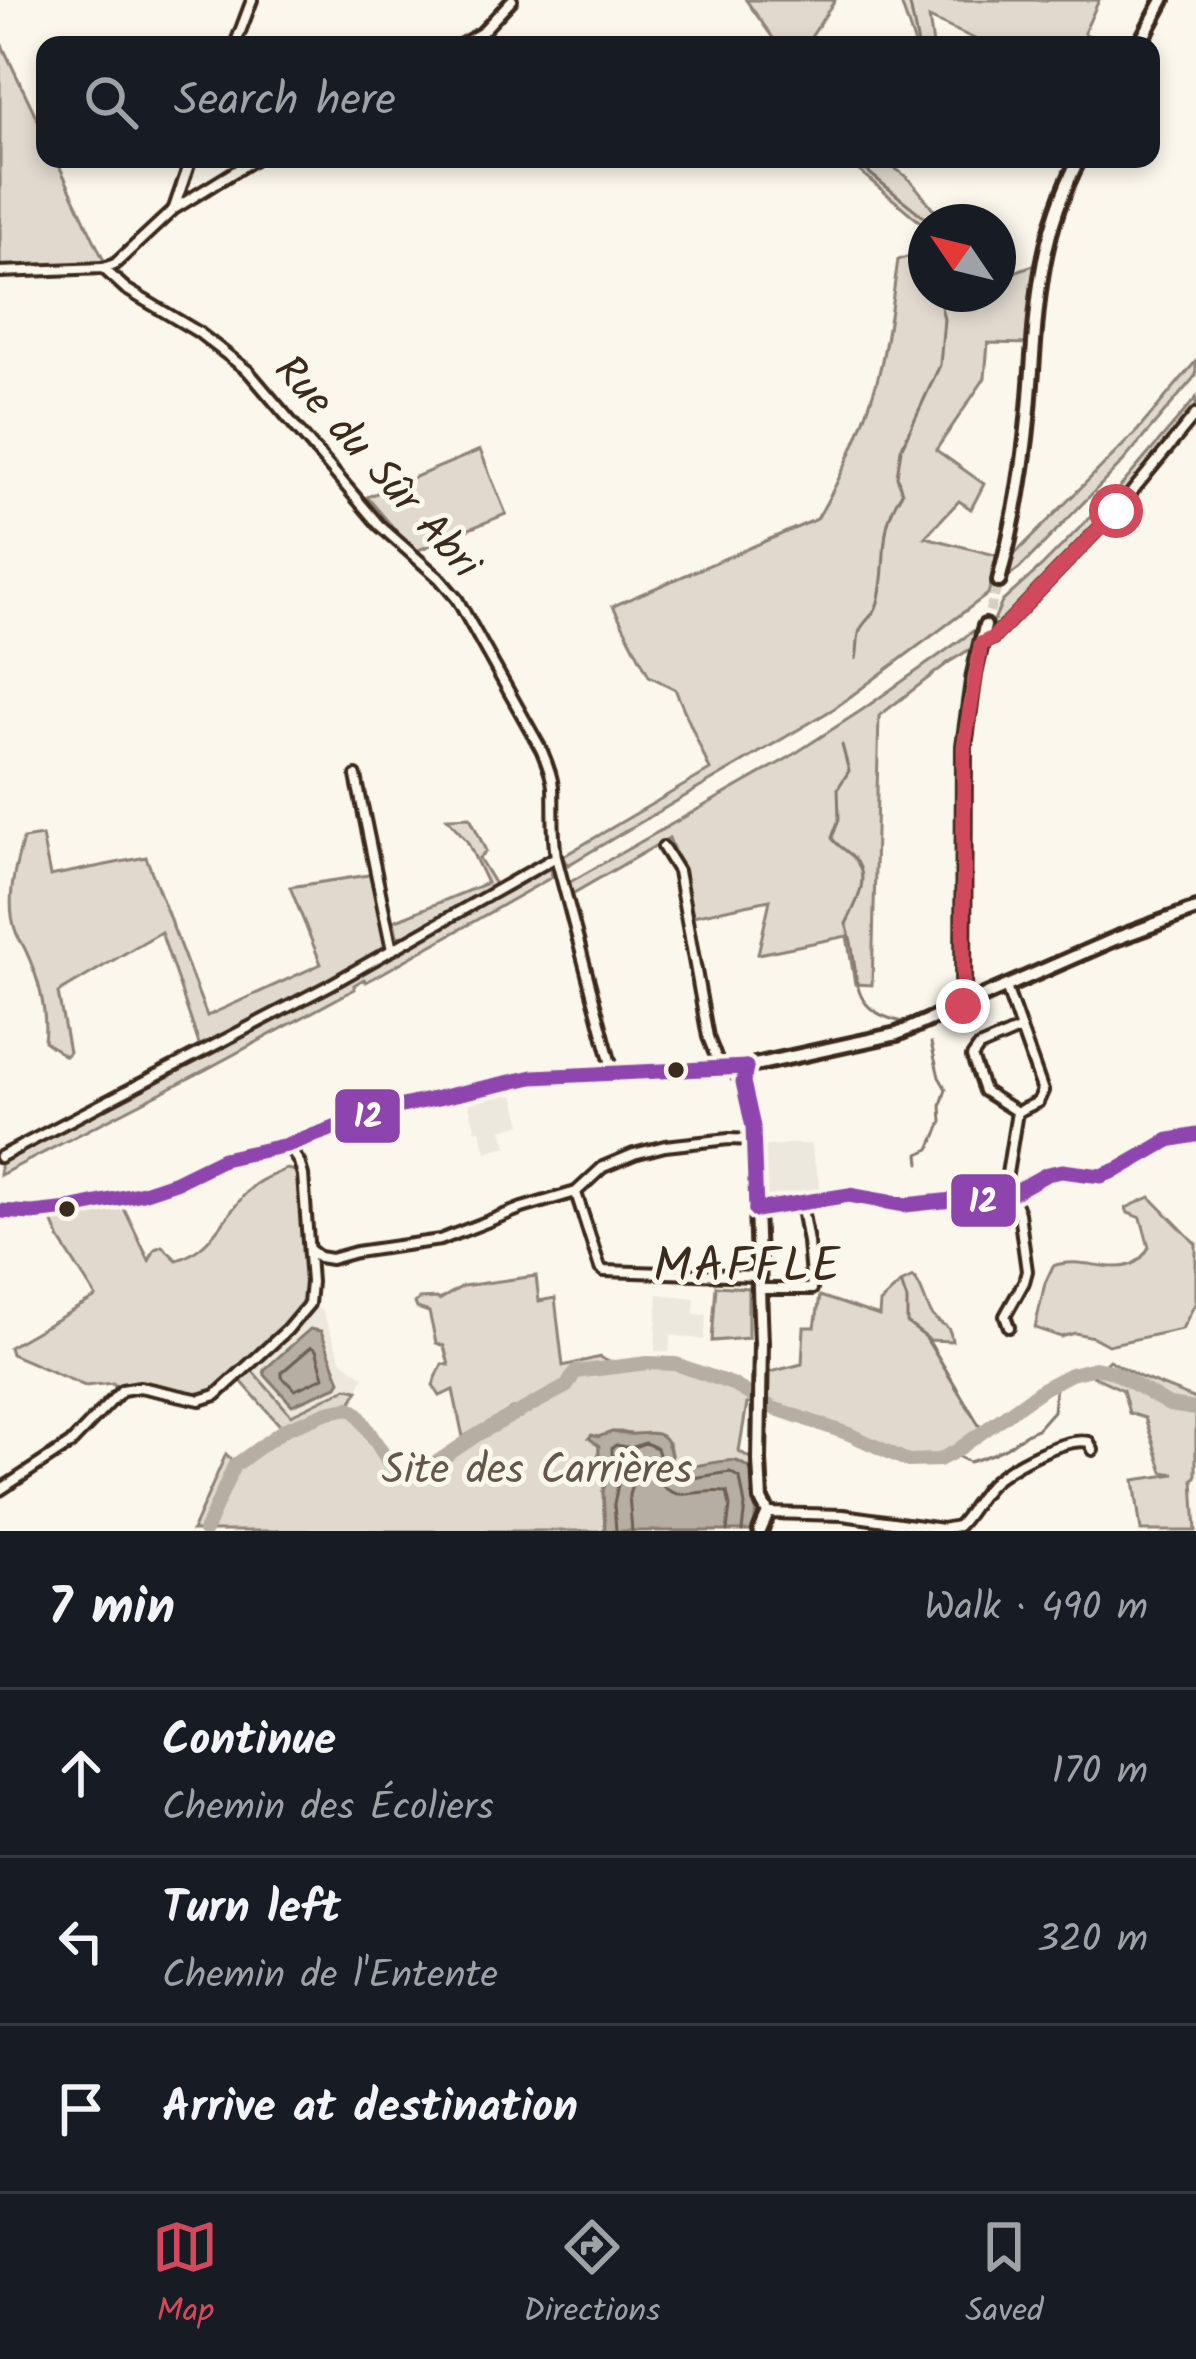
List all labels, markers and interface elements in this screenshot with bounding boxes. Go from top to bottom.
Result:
search box [36,36,1160,168]
text: Search here [174,66,396,138]
icon: search [78,69,144,135]
north arrow [908,204,1016,312]
street label: Rue du Sûr Abri [256,340,497,597]
route start [1089,484,1143,538]
route end [936,979,990,1033]
unlabelled marker [665,1059,687,1081]
line badge: 12 [333,1087,402,1145]
text: 12 [353,1092,383,1145]
line badge: 12 [949,1172,1018,1229]
text: 12 [968,1177,998,1230]
unlabelled marker [56,1198,78,1220]
district label: MAFFLE [653,1230,843,1306]
park label: Site des Carrières [382,1438,692,1505]
text: 7 min [48,1569,175,1650]
text: Walk · 490 m [924,1578,1148,1640]
text: Continue [162,1706,336,1778]
icon: ahead [48,1740,114,1806]
text: 170 m [1052,1742,1148,1804]
text: Chemin des Écoliers [162,1778,494,1840]
text: Turn left [162,1874,341,1946]
icon: left [48,1908,114,1974]
text: 320 m [1037,1910,1148,1972]
text: Chemin de l'Entente [162,1946,498,2008]
text: Arrive at destination [162,2073,578,2145]
icon: arrive [48,2076,114,2142]
tab: Map [152,2214,218,2339]
tab: Directions [523,2214,660,2339]
tab: Saved [965,2214,1044,2339]

